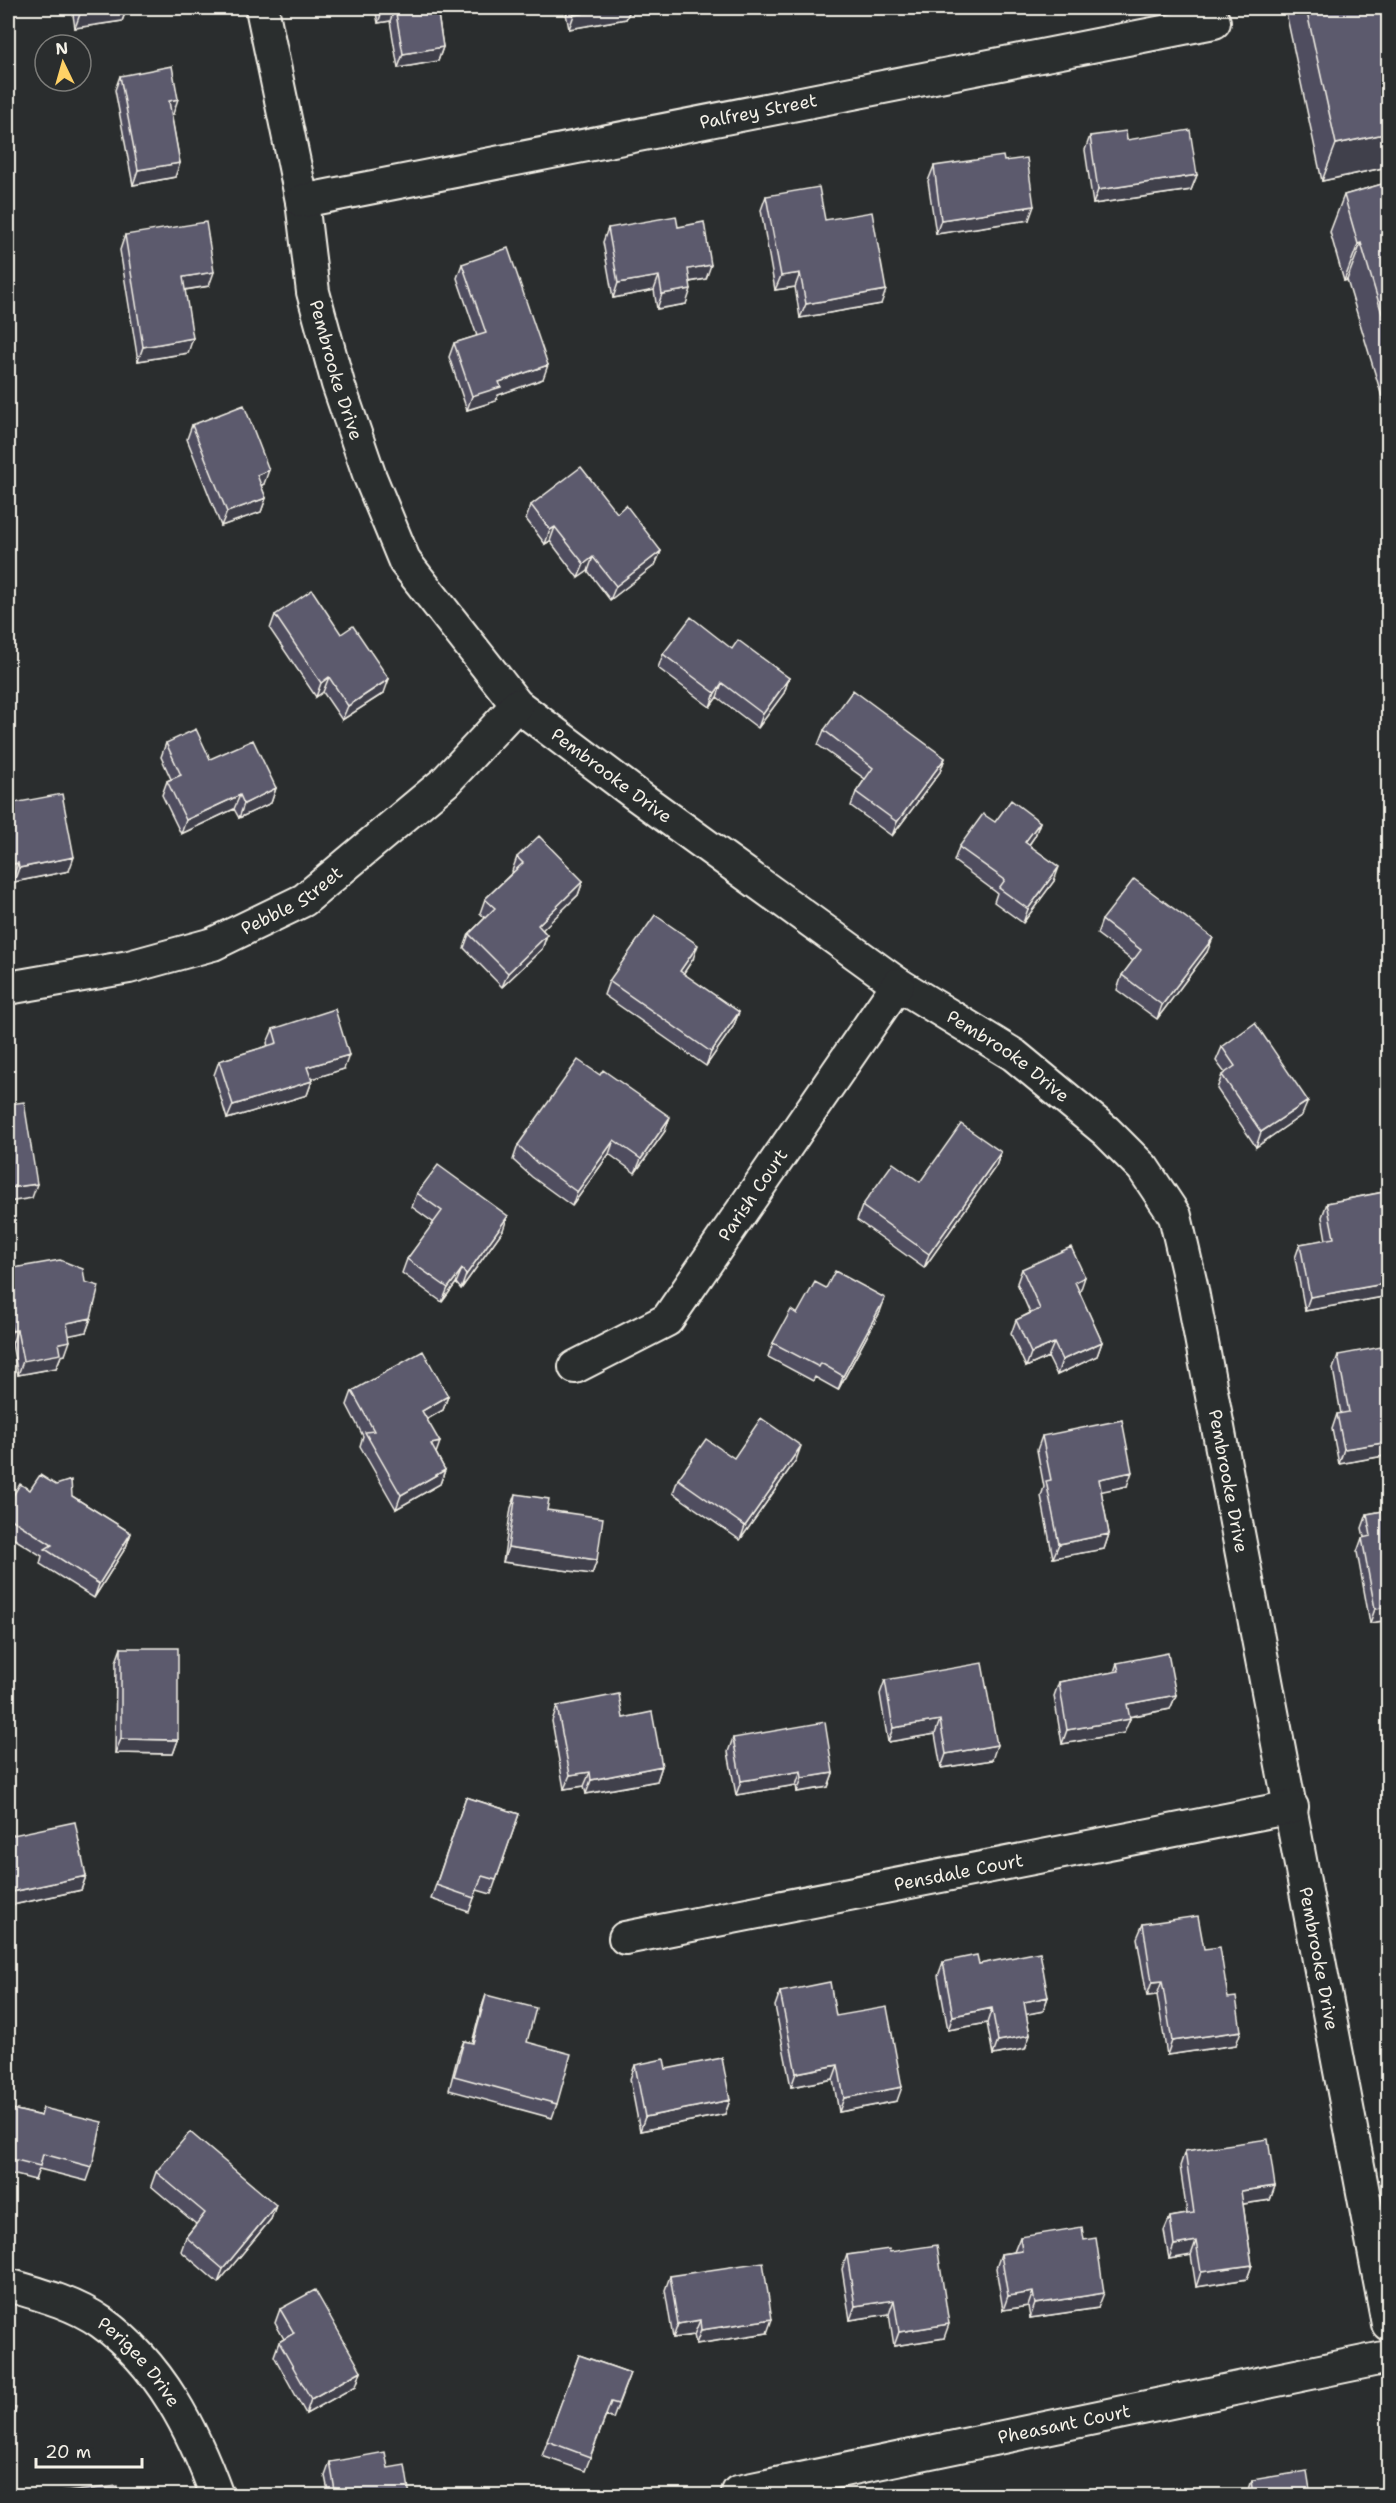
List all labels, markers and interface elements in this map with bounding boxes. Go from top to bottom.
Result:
north arrow [33,33,93,93]
text: N [55,38,69,60]
street label: Palfrey Street [697,88,819,135]
street label: Pembrooke Drive [304,297,368,443]
street label: Pembrooke Drive [546,723,677,829]
street label: Pebble Street [237,861,348,941]
street label: Pembrooke Drive [942,1005,1074,1108]
street label: Parish Court [713,1144,793,1246]
street label: Pembrooke Drive [1203,1407,1253,1555]
street label: Pensdale Court [892,1848,1025,1897]
street label: Pembrooke Drive [1293,1885,1344,2032]
street label: Perigee Drive [93,2311,186,2412]
street label: Pheasant Court [996,2399,1133,2450]
scale bar [36,2431,142,2469]
text: 20 m [45,2440,91,2464]

